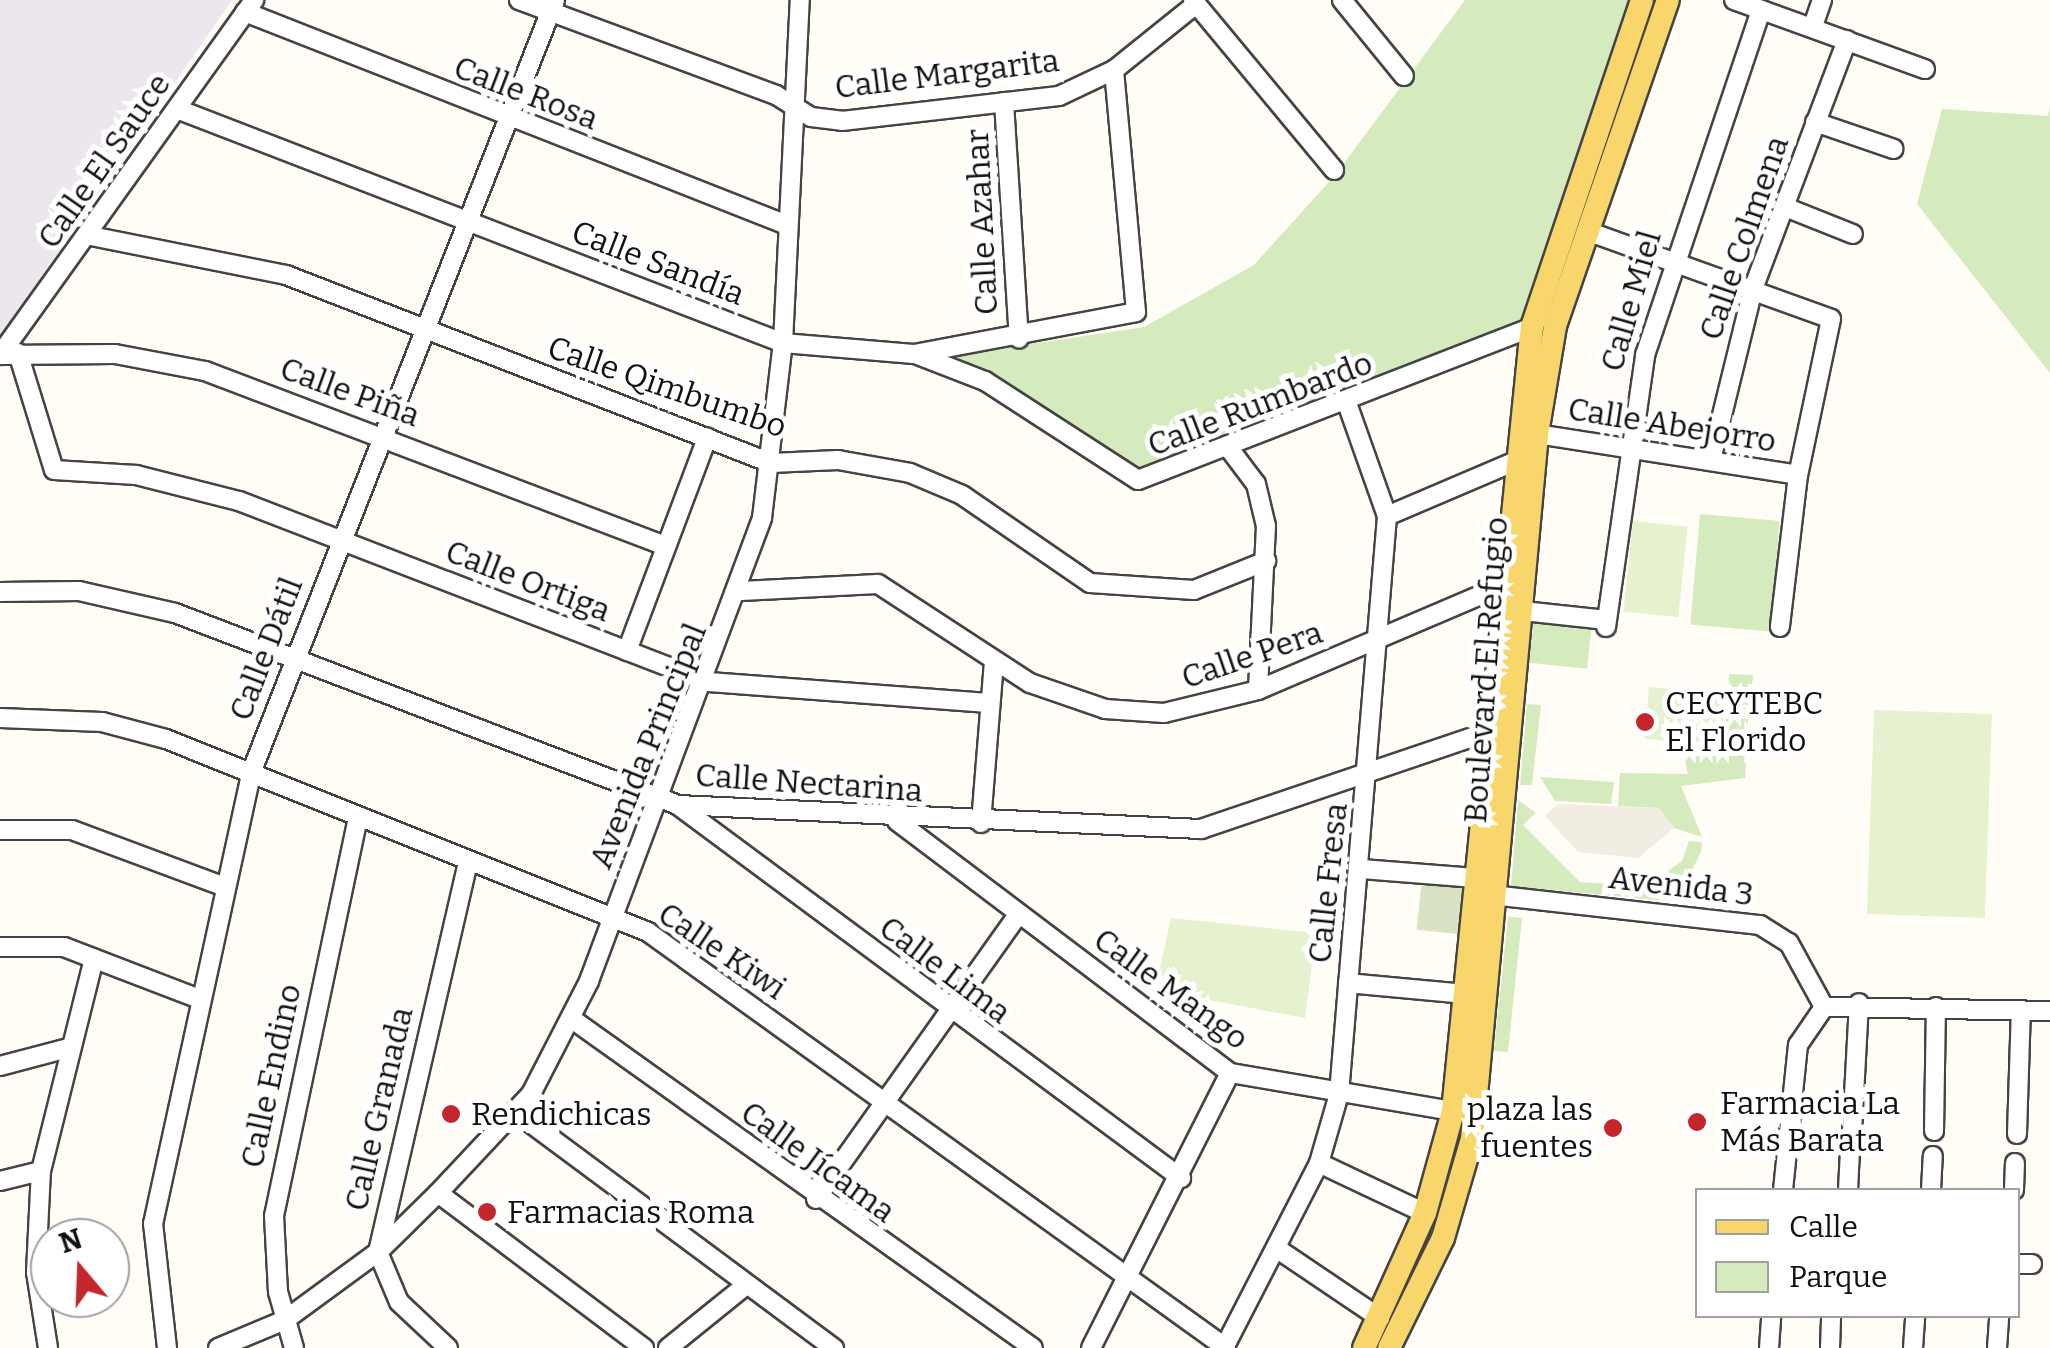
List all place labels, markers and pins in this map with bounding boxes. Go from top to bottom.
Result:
place label: CECYTEBC El Florido [1665,685,1823,760]
marker: CECYTEBC El Florido [1634,711,1656,733]
place label: Farmacia La Más Barata [1720,1085,1900,1160]
place label: plaza las fuentes [1467,1091,1593,1166]
place label: Rendichicas [471,1095,652,1133]
marker: Rendichicas [440,1103,462,1125]
marker: Farmacia La Más Barata [1684,1109,1710,1135]
marker: plaza las fuentes [1602,1117,1624,1139]
place label: Farmacias Roma [507,1193,754,1231]
marker: Farmacias Roma [476,1201,498,1223]

